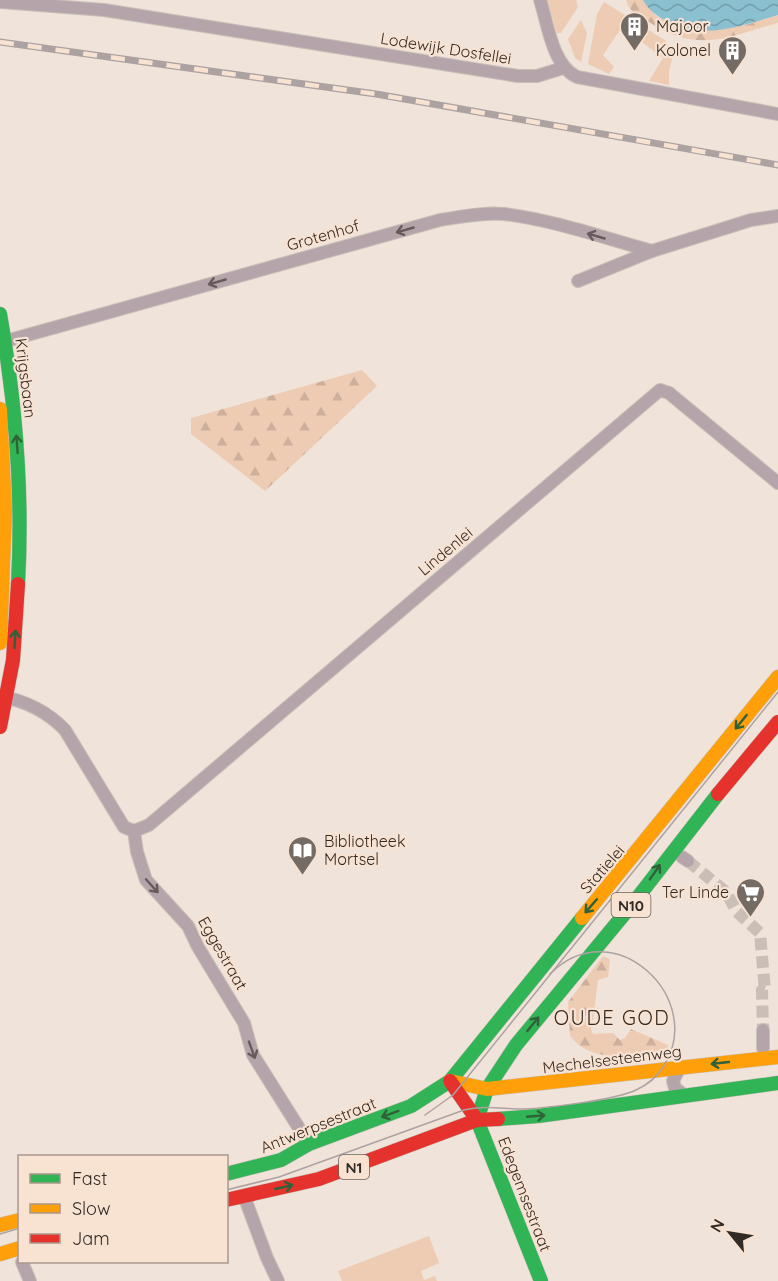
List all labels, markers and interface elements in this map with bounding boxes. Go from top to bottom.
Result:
building icon: Majoor [619,10,651,52]
place label: Majoor [656,16,709,36]
street label: Lodewijk Dosfellei [379,28,513,68]
building icon: Kolonel [716,34,748,76]
place label: Kolonel [656,40,711,60]
street label: Grotenhof [284,215,362,255]
one-way arrow [396,224,415,236]
one-way arrow [587,229,606,241]
one-way arrow [208,277,227,288]
street label: Krijgsbaan [11,337,41,419]
one-way arrow [11,435,22,455]
street label: Lindenlei [414,522,476,580]
one-way arrow [9,630,20,650]
one-way arrow [734,714,747,730]
place label: Bibliotheek Mortsel [324,831,405,869]
library icon: Bibliotheek Mortsel [287,834,319,876]
street label: Statielei [575,841,629,897]
one-way arrow [649,865,661,881]
supermarket icon: Ter Linde [734,876,766,918]
one-way arrow [145,878,159,893]
place label: Ter Linde [662,882,729,902]
road number: N10 [612,893,650,917]
one-way arrow [584,898,598,913]
street label: Eggestraat [194,913,252,993]
district label: OUDE GOD [554,1005,670,1030]
one-way arrow [526,1016,539,1032]
one-way arrow [248,1040,259,1059]
street label: Mechelsesteenweg [541,1041,683,1077]
one-way arrow [710,1058,730,1069]
street label: Antwerpsestraat [257,1093,379,1157]
one-way arrow [381,1109,400,1120]
one-way arrow [525,1110,545,1121]
street label: Edegemsestraat [494,1134,556,1254]
legend [18,1155,228,1263]
road number: N1 [339,1155,369,1179]
text: Fast [72,1167,107,1190]
one-way arrow [274,1180,293,1192]
text: Slow [72,1197,110,1220]
north arrow [700,1203,760,1263]
text: N [705,1215,729,1236]
text: Jam [72,1227,110,1250]

